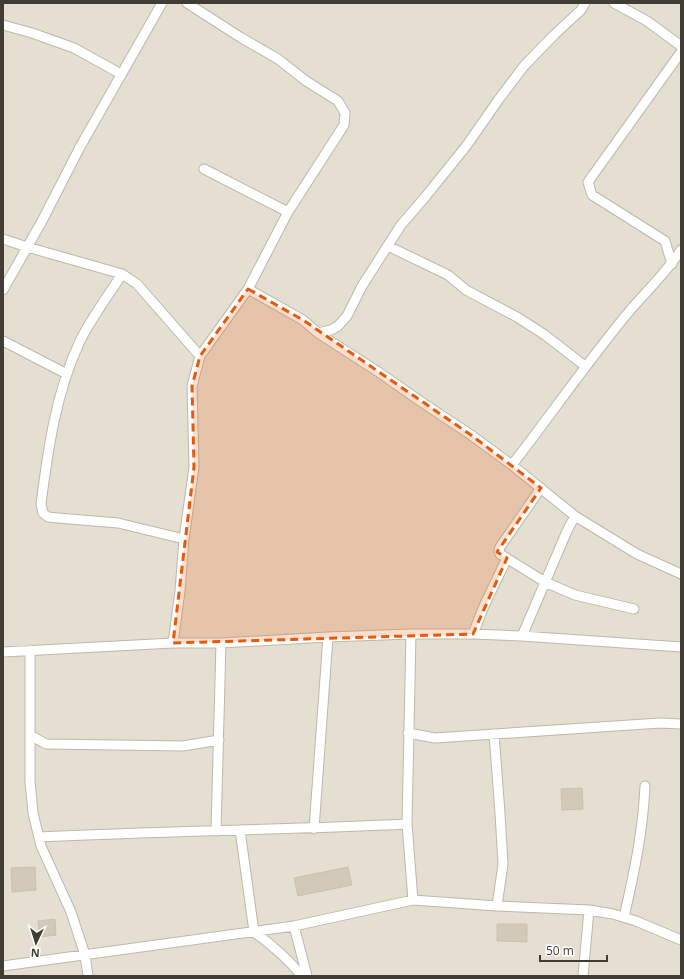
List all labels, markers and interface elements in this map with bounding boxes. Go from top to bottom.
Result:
north arrow [16,923,56,963]
scale bar [540,937,607,963]
text: 50 m [546,942,574,959]
text: N [30,946,40,961]

